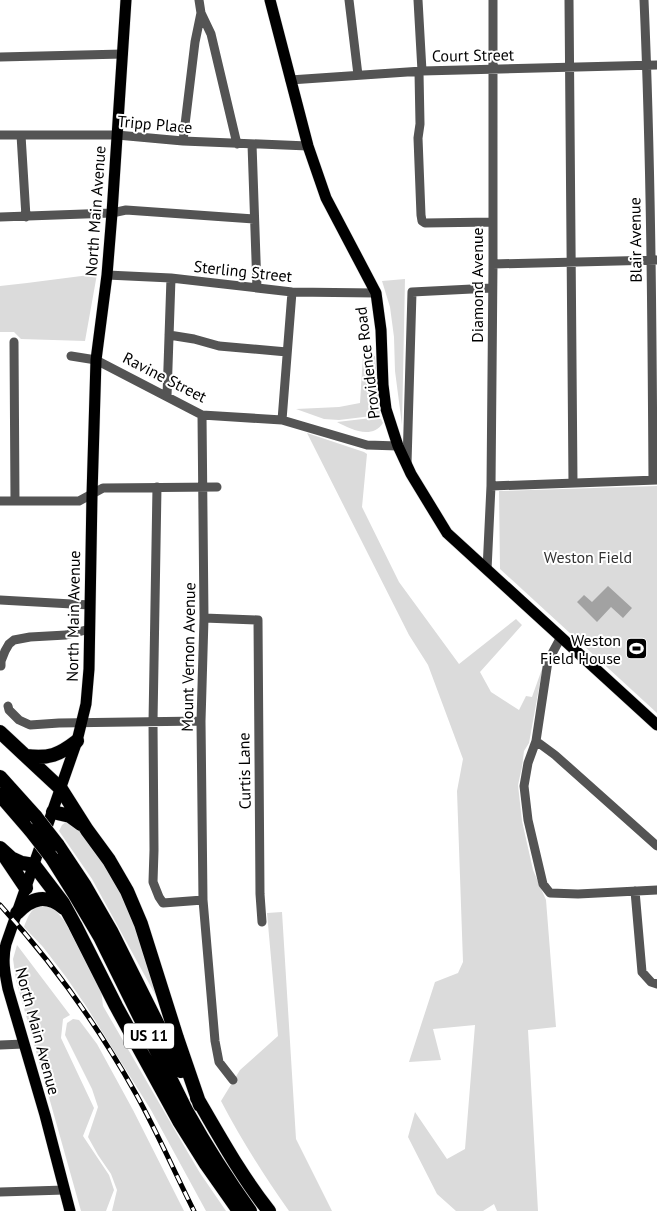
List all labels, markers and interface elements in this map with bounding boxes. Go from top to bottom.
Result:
street label: Court Street [432,44,515,66]
street label: Tripp Place [117,111,193,137]
street label: North Main Avenue [80,145,110,277]
street label: Blair Avenue [624,197,646,283]
street label: Diamond Avenue [467,227,487,343]
street label: Sterling Street [193,256,294,286]
street label: Providence Road [350,306,384,420]
street label: Ravine Street [120,347,211,407]
park label: Weston Field [544,547,632,567]
street label: North Main Avenue [62,550,84,682]
street label: Mount Vernon Avenue [177,582,199,732]
place label: Weston Field House [540,630,621,668]
sports icon: Weston Field House [625,637,649,661]
street label: Curtis Lane [233,732,255,810]
street label: North Main Avenue [11,965,65,1097]
road number: US 11 [124,1024,174,1048]

